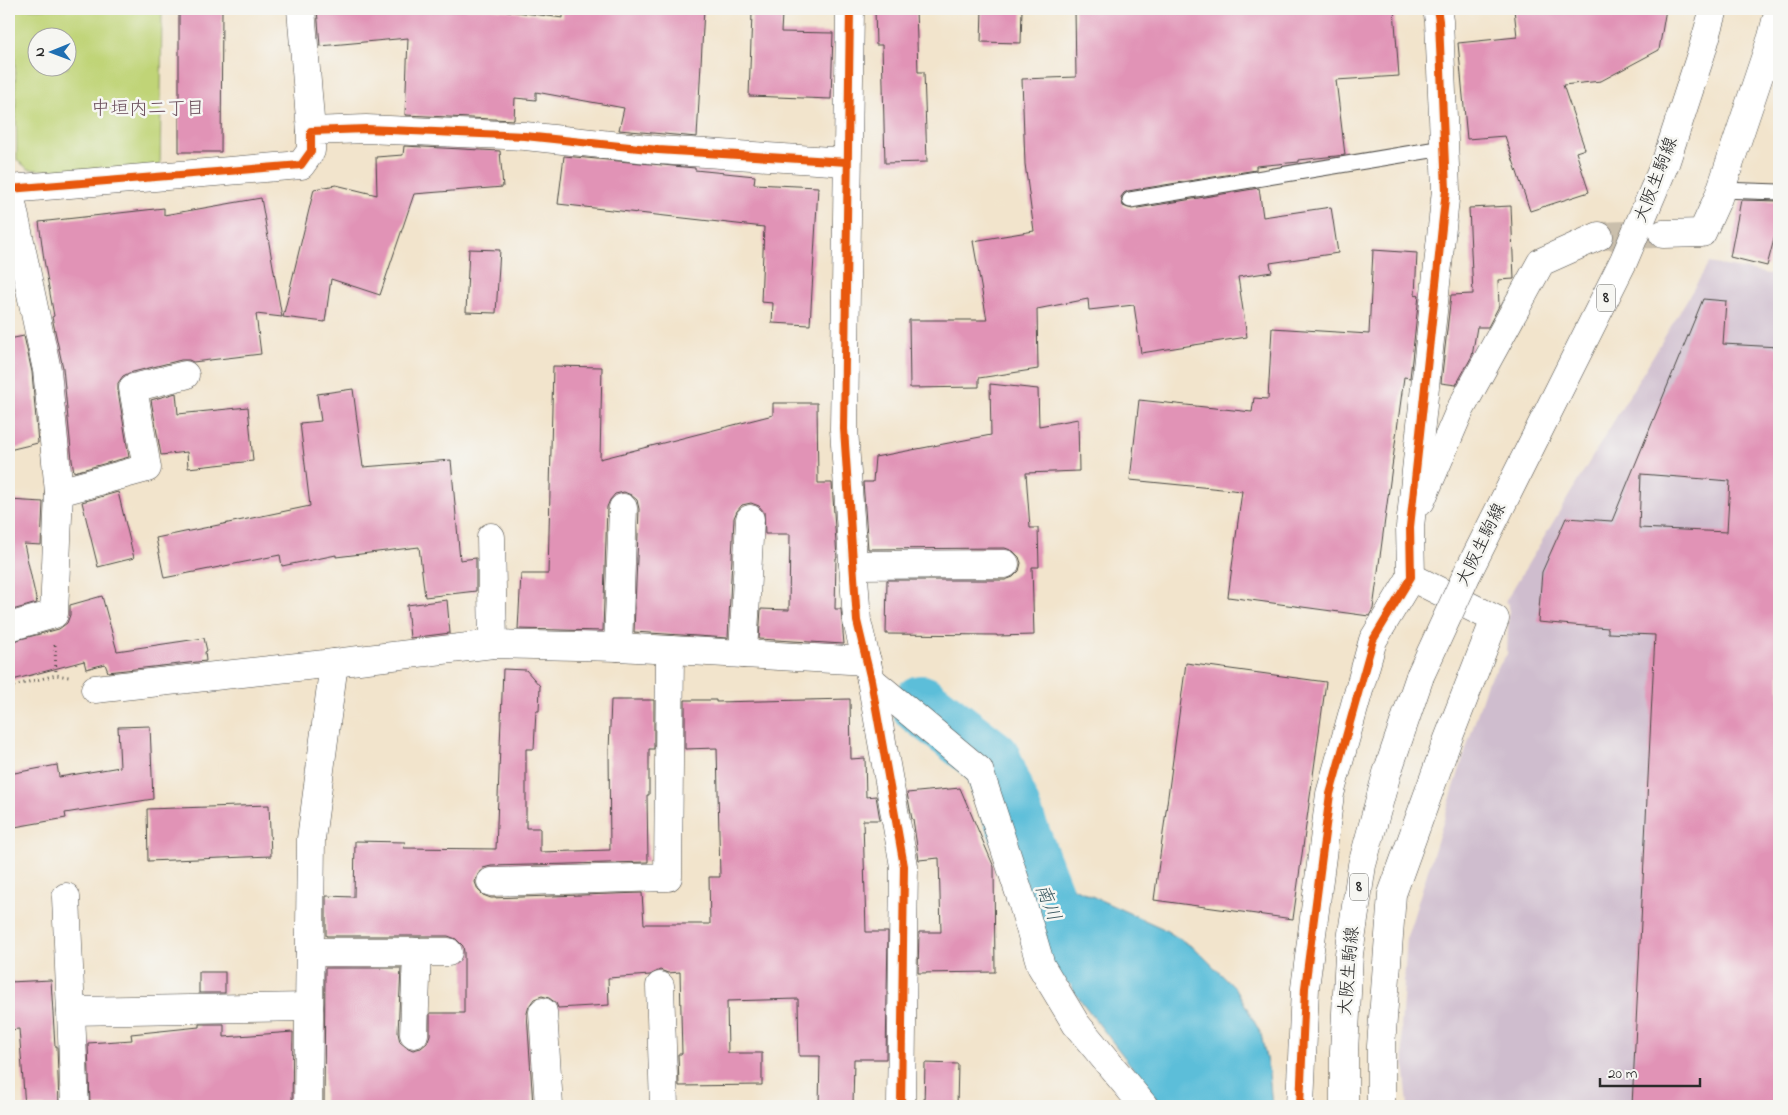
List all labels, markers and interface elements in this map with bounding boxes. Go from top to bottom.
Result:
north arrow [28,28,78,78]
text: N [30,47,51,57]
district label: 中垣内二丁目 [91,96,205,123]
street label: 大阪生駒線 [1629,133,1685,227]
road number: 8 [1597,284,1615,312]
street label: 大阪生駒線 [1451,499,1513,591]
road number: 8 [1350,874,1368,900]
water label: 南川 [1027,880,1067,926]
street label: 大阪生駒線 [1333,925,1367,1017]
scale bar [1600,1055,1700,1087]
text: 20 m [1608,1063,1638,1085]

